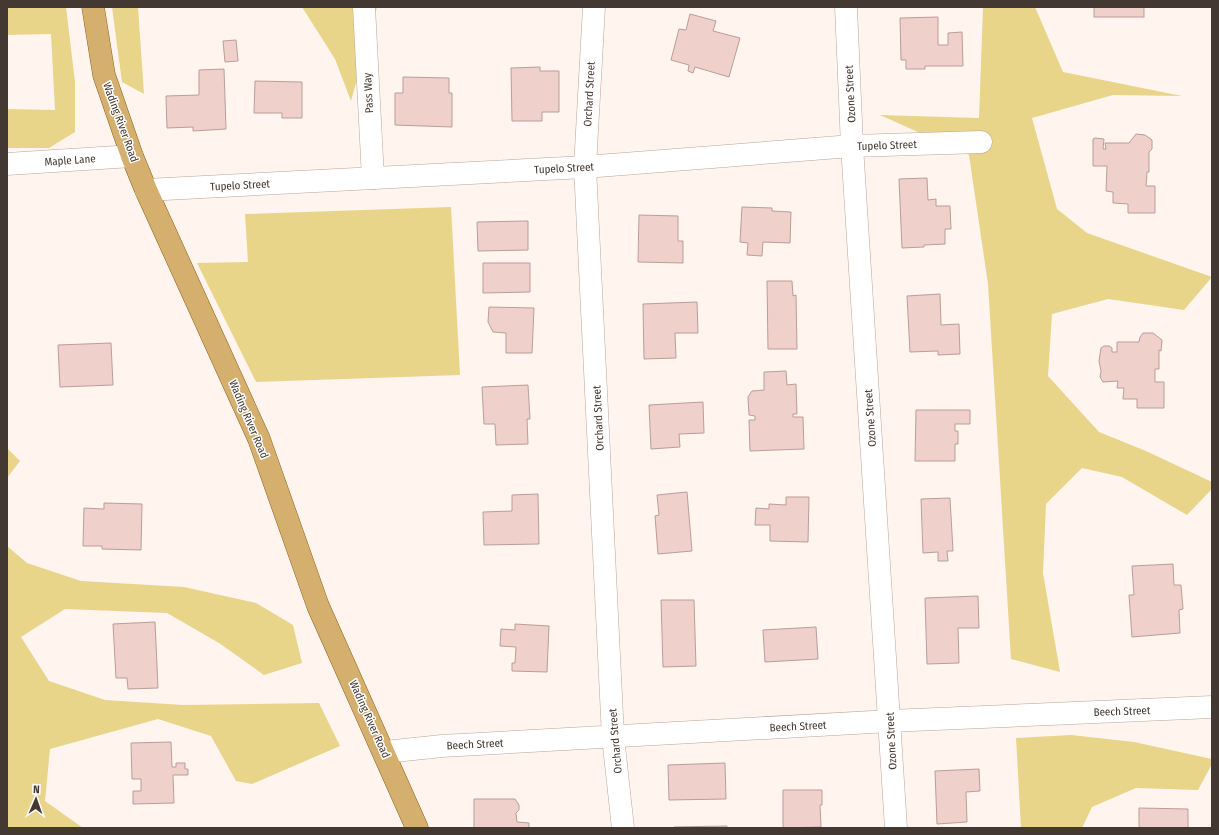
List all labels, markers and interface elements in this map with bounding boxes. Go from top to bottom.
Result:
street label: Orchard Street [581,61,598,127]
street label: Ozone Street [842,64,859,123]
street label: Pass Way [361,72,376,113]
street label: Wading River Road [100,81,141,164]
street label: Tupelo Street [857,138,918,153]
street label: Maple Lane [44,152,96,169]
street label: Tupelo Street [534,160,595,177]
street label: Tupelo Street [210,177,271,194]
street label: Wading River Road [226,378,271,460]
street label: Orchard Street [590,385,607,451]
street label: Ozone Street [862,388,879,447]
street label: Wading River Road [347,678,393,760]
street label: Beech Street [1093,704,1151,719]
street label: Orchard Street [606,707,625,774]
street label: Ozone Street [883,711,900,770]
street label: Beech Street [769,718,827,734]
street label: Beech Street [446,736,504,752]
north arrow [16,779,56,819]
text: N [33,783,40,796]

